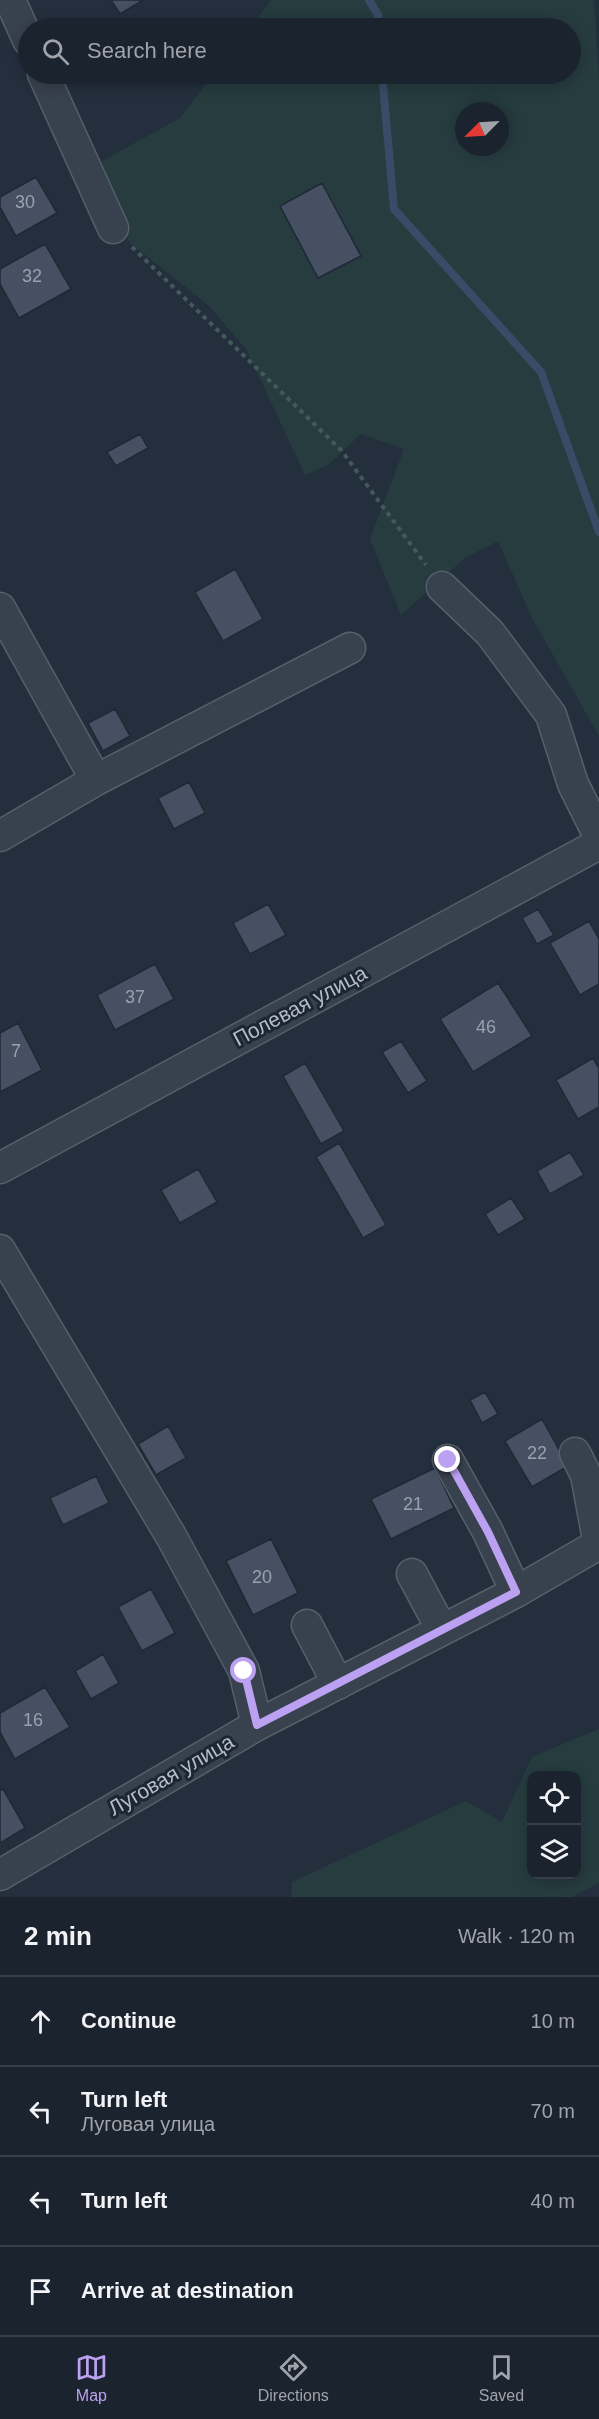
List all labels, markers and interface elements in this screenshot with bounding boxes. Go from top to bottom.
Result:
search box [18,18,581,84]
icon: search [39,35,72,68]
text: Search here [87,38,207,63]
north arrow [455,102,509,156]
house number: 30 [15,192,35,212]
house number: 32 [22,266,42,286]
street label: Полевая улица [229,961,371,1050]
house number: 37 [125,987,145,1007]
house number: 46 [476,1017,496,1037]
house number: 7 [11,1041,21,1061]
house number: 22 [527,1443,547,1463]
route end [434,1446,460,1472]
house number: 21 [403,1494,423,1514]
house number: 20 [252,1567,272,1587]
route start [230,1657,256,1683]
house number: 16 [23,1710,43,1730]
street label: Луговая улица [104,1729,238,1820]
map controls [527,1771,581,1879]
button: locate [527,1771,581,1825]
button: layers [527,1825,581,1879]
text: 2 min [24,1921,92,1951]
text: Walk · 120 m [458,1925,575,1947]
icon: ahead [24,2005,57,2038]
text: Continue [81,2008,176,2033]
text: 10 m [531,2010,575,2032]
text: Turn left [81,2087,167,2112]
icon: left [24,2095,57,2128]
text: 70 m [531,2100,575,2122]
text: Луговая улица [81,2113,215,2135]
icon: left [24,2185,57,2218]
text: Turn left [81,2188,167,2213]
text: 40 m [531,2190,575,2212]
icon: arrive [24,2275,57,2308]
text: Arrive at destination [81,2278,294,2303]
tab: Map [75,2351,108,2405]
tab: Directions [258,2351,329,2405]
tab: Saved [479,2351,524,2405]

